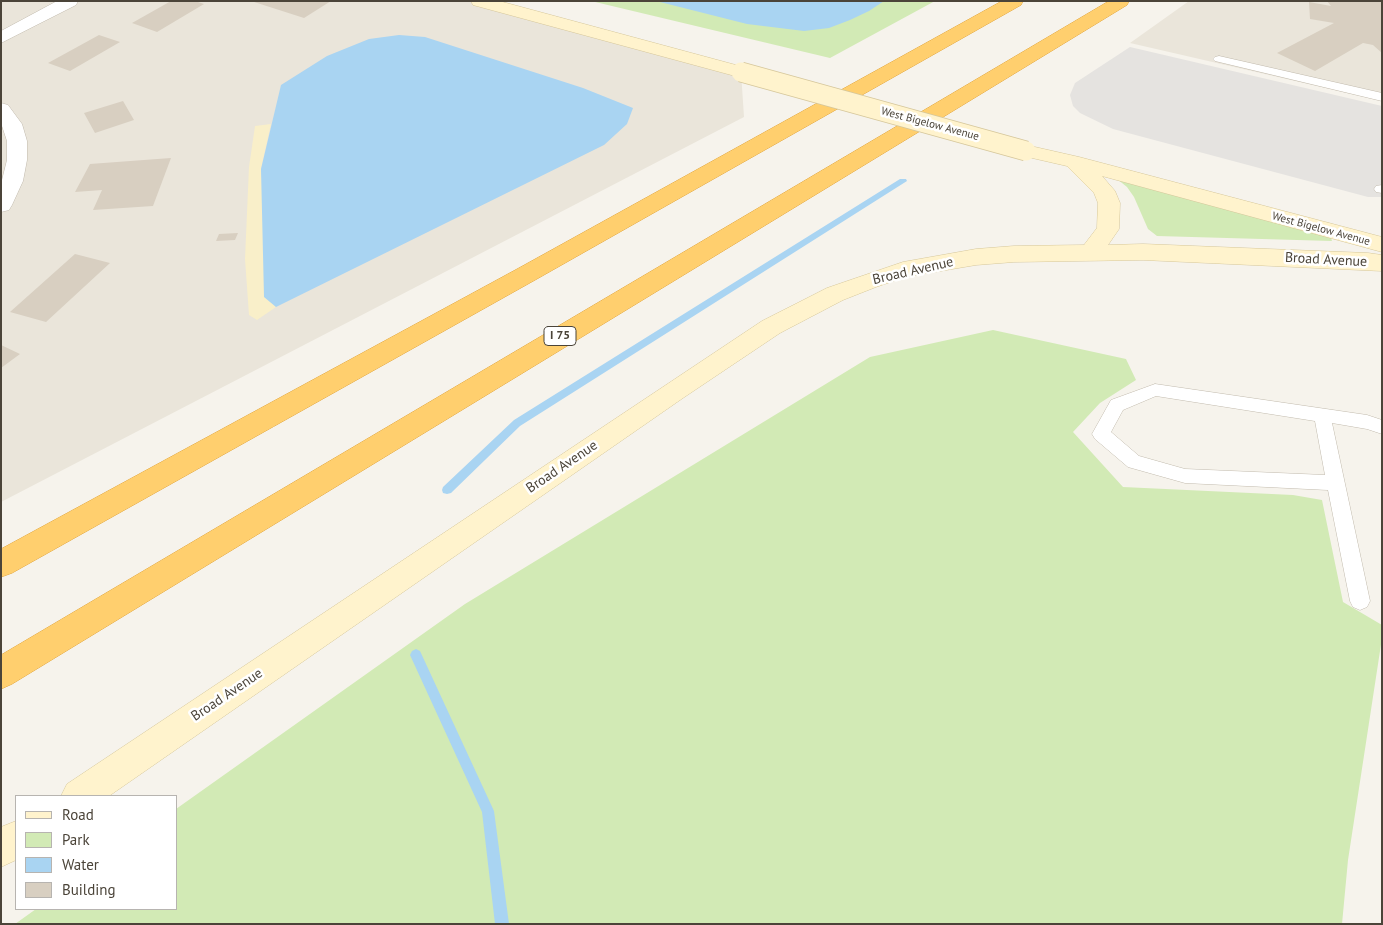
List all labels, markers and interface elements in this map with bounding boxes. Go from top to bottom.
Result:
street label: West Bigelow Avenue [880,105,980,143]
street label: West Bigelow Avenue [1271,210,1371,248]
street label: Broad Avenue [1284,249,1368,271]
street label: Broad Avenue [871,254,955,288]
road number: I 75 [544,326,576,346]
street label: Broad Avenue [523,437,601,497]
street label: Broad Avenue [188,665,266,725]
legend [15,795,178,910]
text: Road [62,805,94,824]
text: Park [62,830,90,849]
text: Water [62,855,99,874]
text: Building [62,880,116,899]

